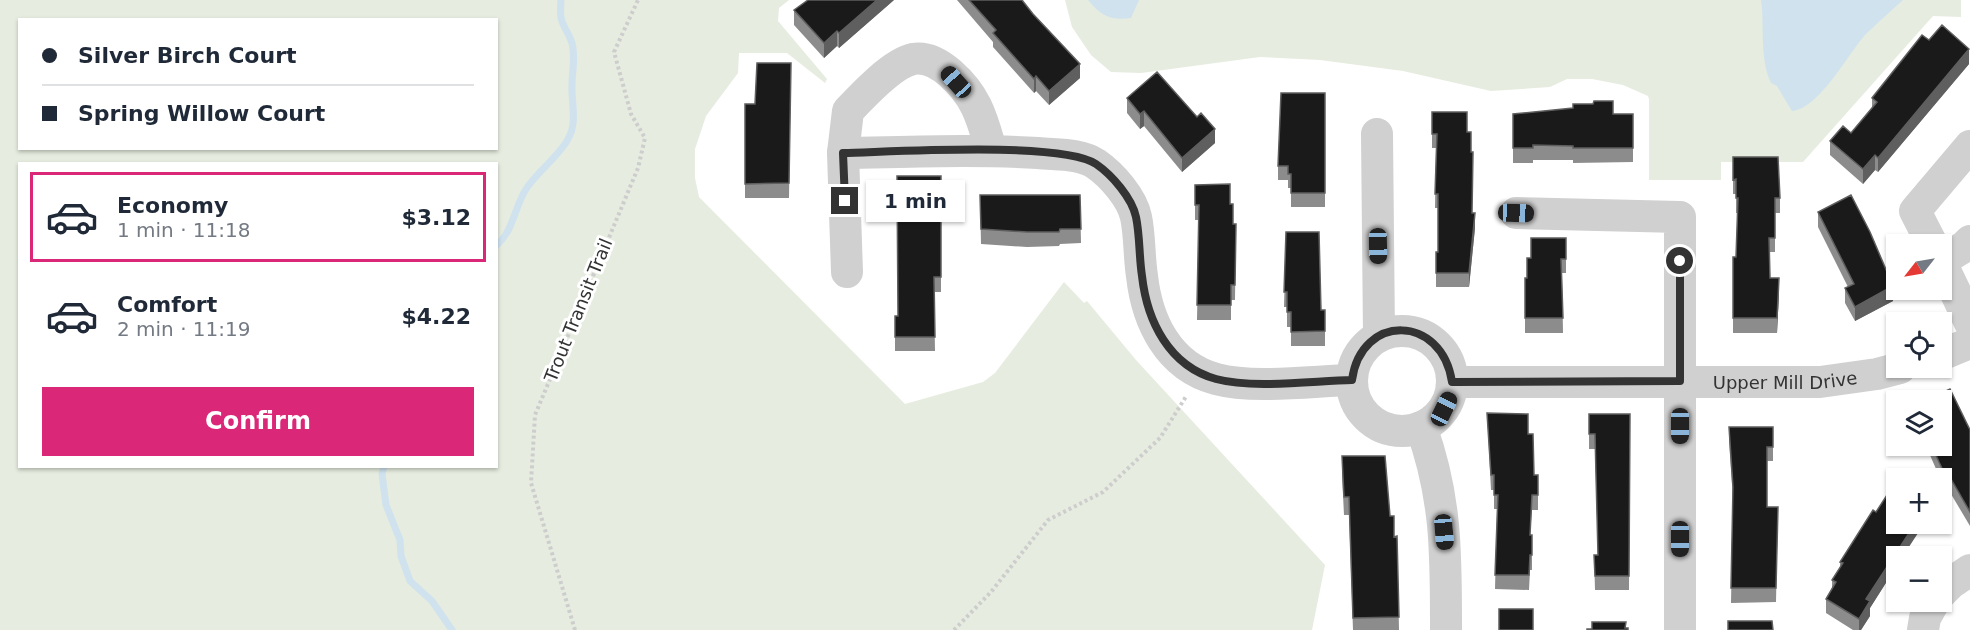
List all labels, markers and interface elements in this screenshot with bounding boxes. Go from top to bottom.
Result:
text: Silver Birch Court [78,43,297,68]
car [937,63,975,101]
text: Spring Willow Court [78,101,325,126]
callout: 1 min [866,180,965,222]
route end [831,187,858,214]
text: 1 min [884,189,947,213]
icon: car [45,190,99,244]
text: Economy [117,193,228,218]
car [1498,203,1534,223]
text: $3.12 [401,205,471,230]
text: 1 min · 11:18 [117,218,251,242]
car [1369,228,1387,264]
north arrow [1886,234,1952,300]
map controls [1886,234,1952,612]
street label: Trout Transit Trail [539,235,616,386]
route start [1666,247,1693,274]
icon: car [45,289,99,343]
text: Comfort [117,292,217,317]
text: $4.22 [401,304,471,329]
button: locate [1886,312,1952,378]
text: 2 min · 11:19 [117,317,251,341]
street label: Upper Mill Drive [1713,366,1858,393]
button: Confirm [42,387,474,456]
car [1428,389,1460,429]
button: layers [1886,390,1952,456]
car [1671,408,1689,444]
button: + [1886,468,1952,534]
car [1433,513,1455,551]
car [1671,521,1689,557]
button: − [1886,546,1952,612]

